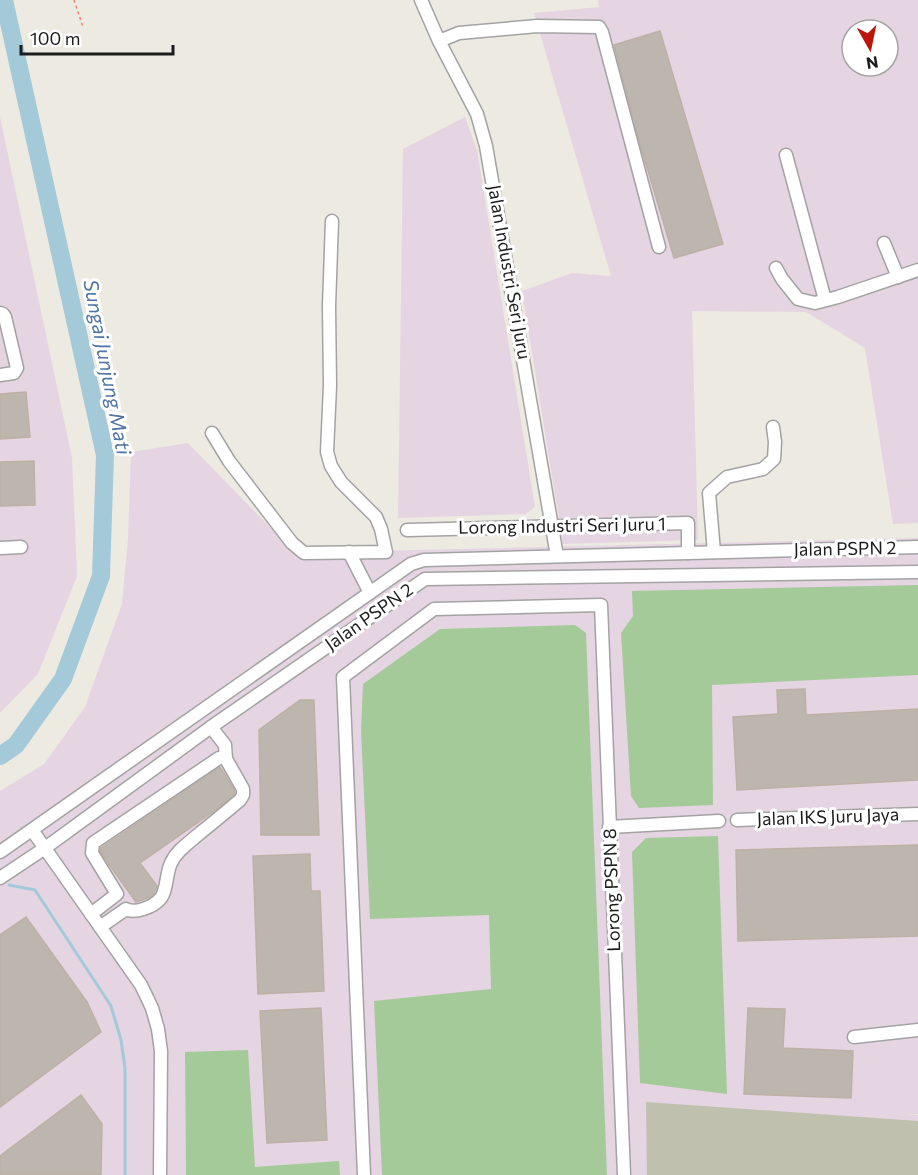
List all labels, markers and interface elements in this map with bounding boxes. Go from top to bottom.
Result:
scale bar [21,18,172,56]
north arrow [840,18,900,78]
text: 100 m [30,27,80,49]
text: N [865,53,880,74]
street label: Jalan Industri Seri Juru [484,183,536,361]
water label: Sungai Junjung Mati [79,277,137,457]
street label: Lorong Industri Seri Juru 1 [458,512,666,538]
street label: Jalan PSPN 2 [794,536,896,560]
street label: Jalan PSPN 2 [320,578,417,655]
street label: Jalan IKS Juru Jaya [756,803,900,829]
street label: Lorong PSPN 8 [598,828,624,952]

